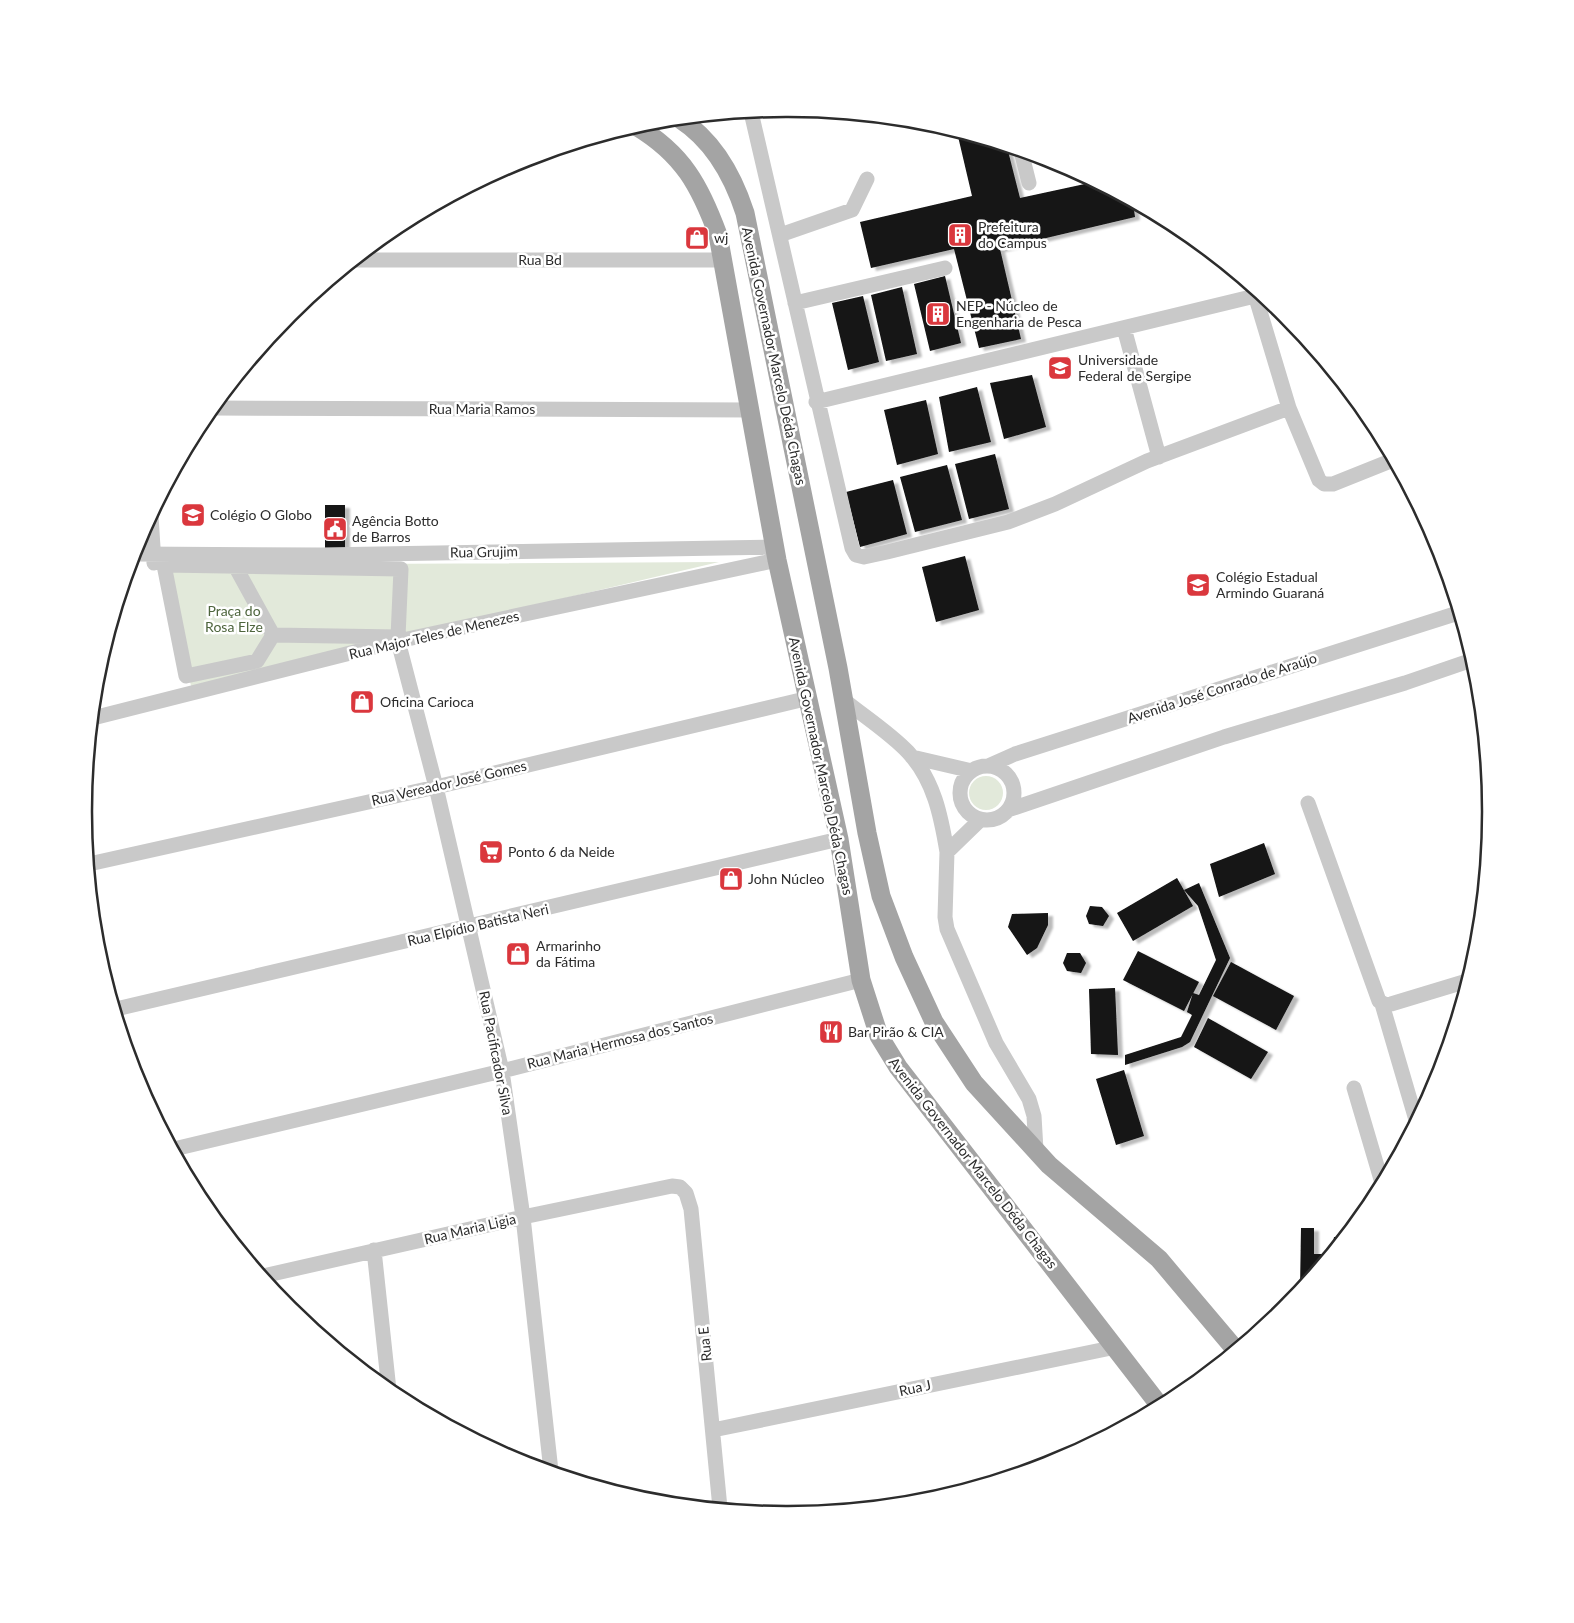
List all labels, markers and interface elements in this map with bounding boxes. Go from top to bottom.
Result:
place label: Prefeitura do Campus [978,218,1047,251]
building icon: Prefeitura do Campus [947,222,973,248]
shop icon: wj [684,225,710,251]
street label: Avenida Governador Marcelo Déda Chagas [739,225,810,486]
place label: wj [714,229,728,246]
street label: Rua Bd [518,251,562,268]
place label: NEP - Núcleo de Engenharia de Pesca [956,297,1082,330]
building icon: NEP - Núcleo de Engenharia de Pesca [925,301,951,327]
place label: Universidade Federal de Sergipe [1078,351,1191,384]
school or university icon: Universidade Federal de Sergipe [1047,355,1073,381]
street label: Rua Maria Ramos [429,400,535,417]
school or university icon: Colégio O Globo [180,502,206,528]
place label: Colégio O Globo [210,506,312,523]
place label: Agência Botto de Barros [352,512,439,545]
public building icon: Agência Botto de Barros [322,516,348,542]
street label: Rua Grujim [450,542,518,561]
place label: Colégio Estadual Armindo Guaraná [1216,568,1324,601]
school or university icon: Colégio Estadual Armindo Guaraná [1185,572,1211,598]
park label: Praça do Rosa Elze [205,602,263,635]
street label: Rua Major Teles de Menezes [347,607,521,662]
street label: Avenida Governador Marcelo Déda Chagas [786,635,857,896]
street label: Avenida José Conrado de Araújo [1125,649,1319,726]
shop icon: Oficina Carioca [349,689,375,715]
place label: Oficina Carioca [380,693,474,710]
street label: Rua Vereador José Gomes [370,756,528,809]
supermarket icon: Ponto 6 da Neide [478,839,504,865]
place label: Ponto 6 da Neide [508,843,615,860]
shop icon: John Núcleo [718,866,744,892]
place label: John Núcleo [748,870,825,887]
street label: Rua Elpídio Batista Neri [406,900,550,949]
place label: Armarinho da Fátima [536,937,601,970]
shop icon: Armarinho da Fátima [505,941,531,967]
street label: Rua Pacificador Silva [476,989,517,1116]
street label: Rua Maria Hermosa dos Santos [525,1009,715,1072]
restaurant icon: Bar Pirão & CIA [818,1019,844,1045]
place label: Bar Pirão & CIA [848,1023,944,1040]
street label: Avenida Governador Marcelo Déda Chagas [886,1054,1061,1272]
street label: Rua Maria Ligia [422,1210,517,1247]
street label: Rua E [694,1326,715,1362]
street label: Rua J [897,1376,932,1399]

